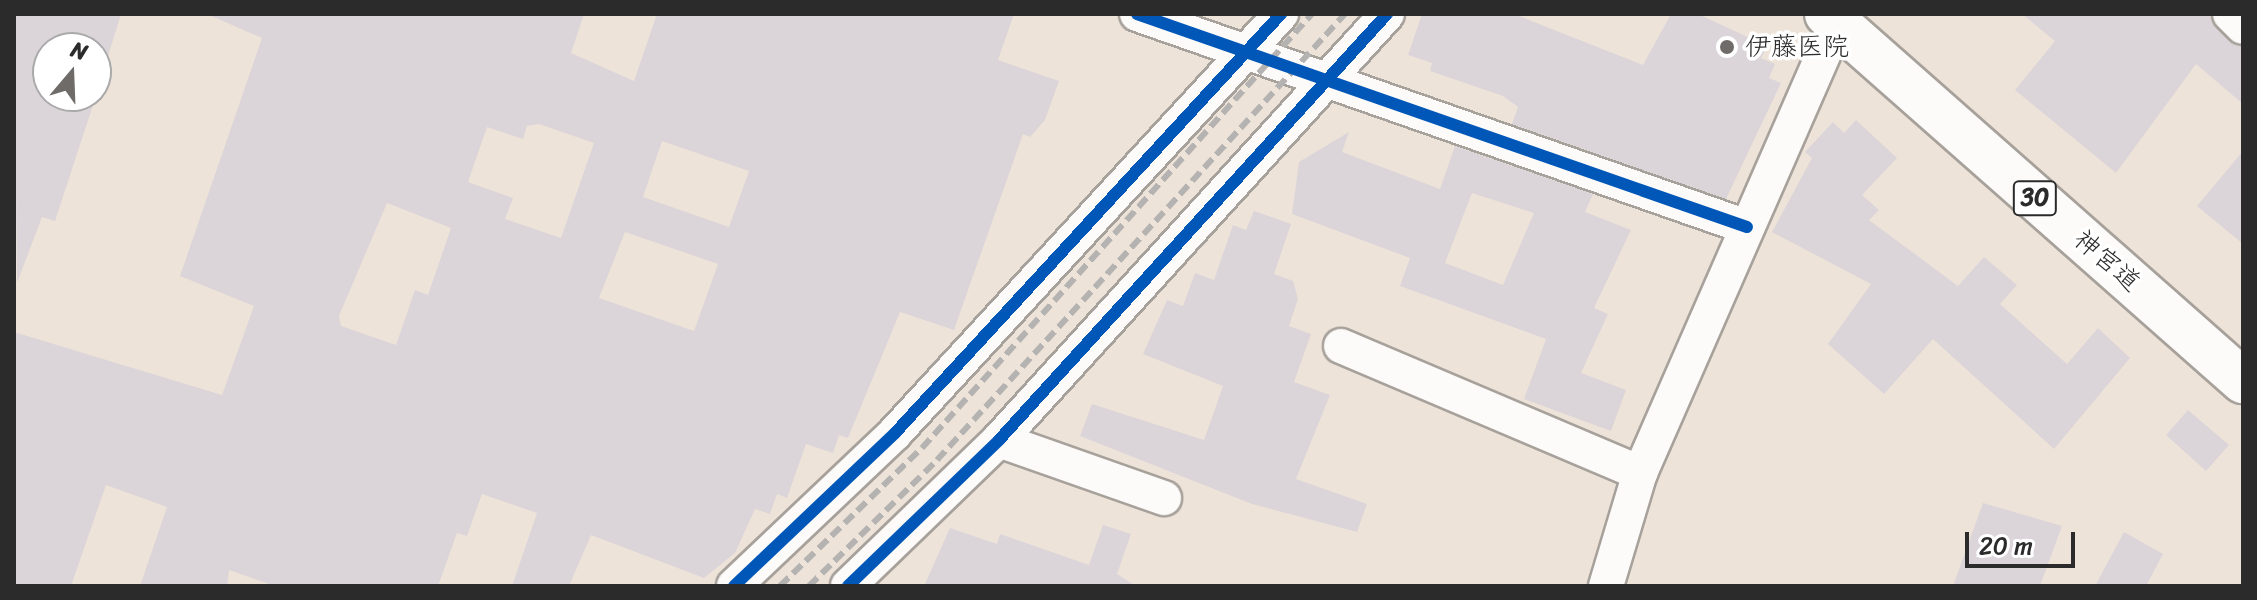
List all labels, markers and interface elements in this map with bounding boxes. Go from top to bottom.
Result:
text: N [66,30,93,72]
place label: 伊藤医院 [1745,31,1849,63]
north arrow [32,32,112,112]
marker: 伊藤医院 [1716,36,1738,58]
road number: 30 [2011,178,2059,218]
street label: 神宮道 [2067,224,2147,298]
scale bar [1969,516,2079,566]
text: 20 m [1979,525,2033,567]

